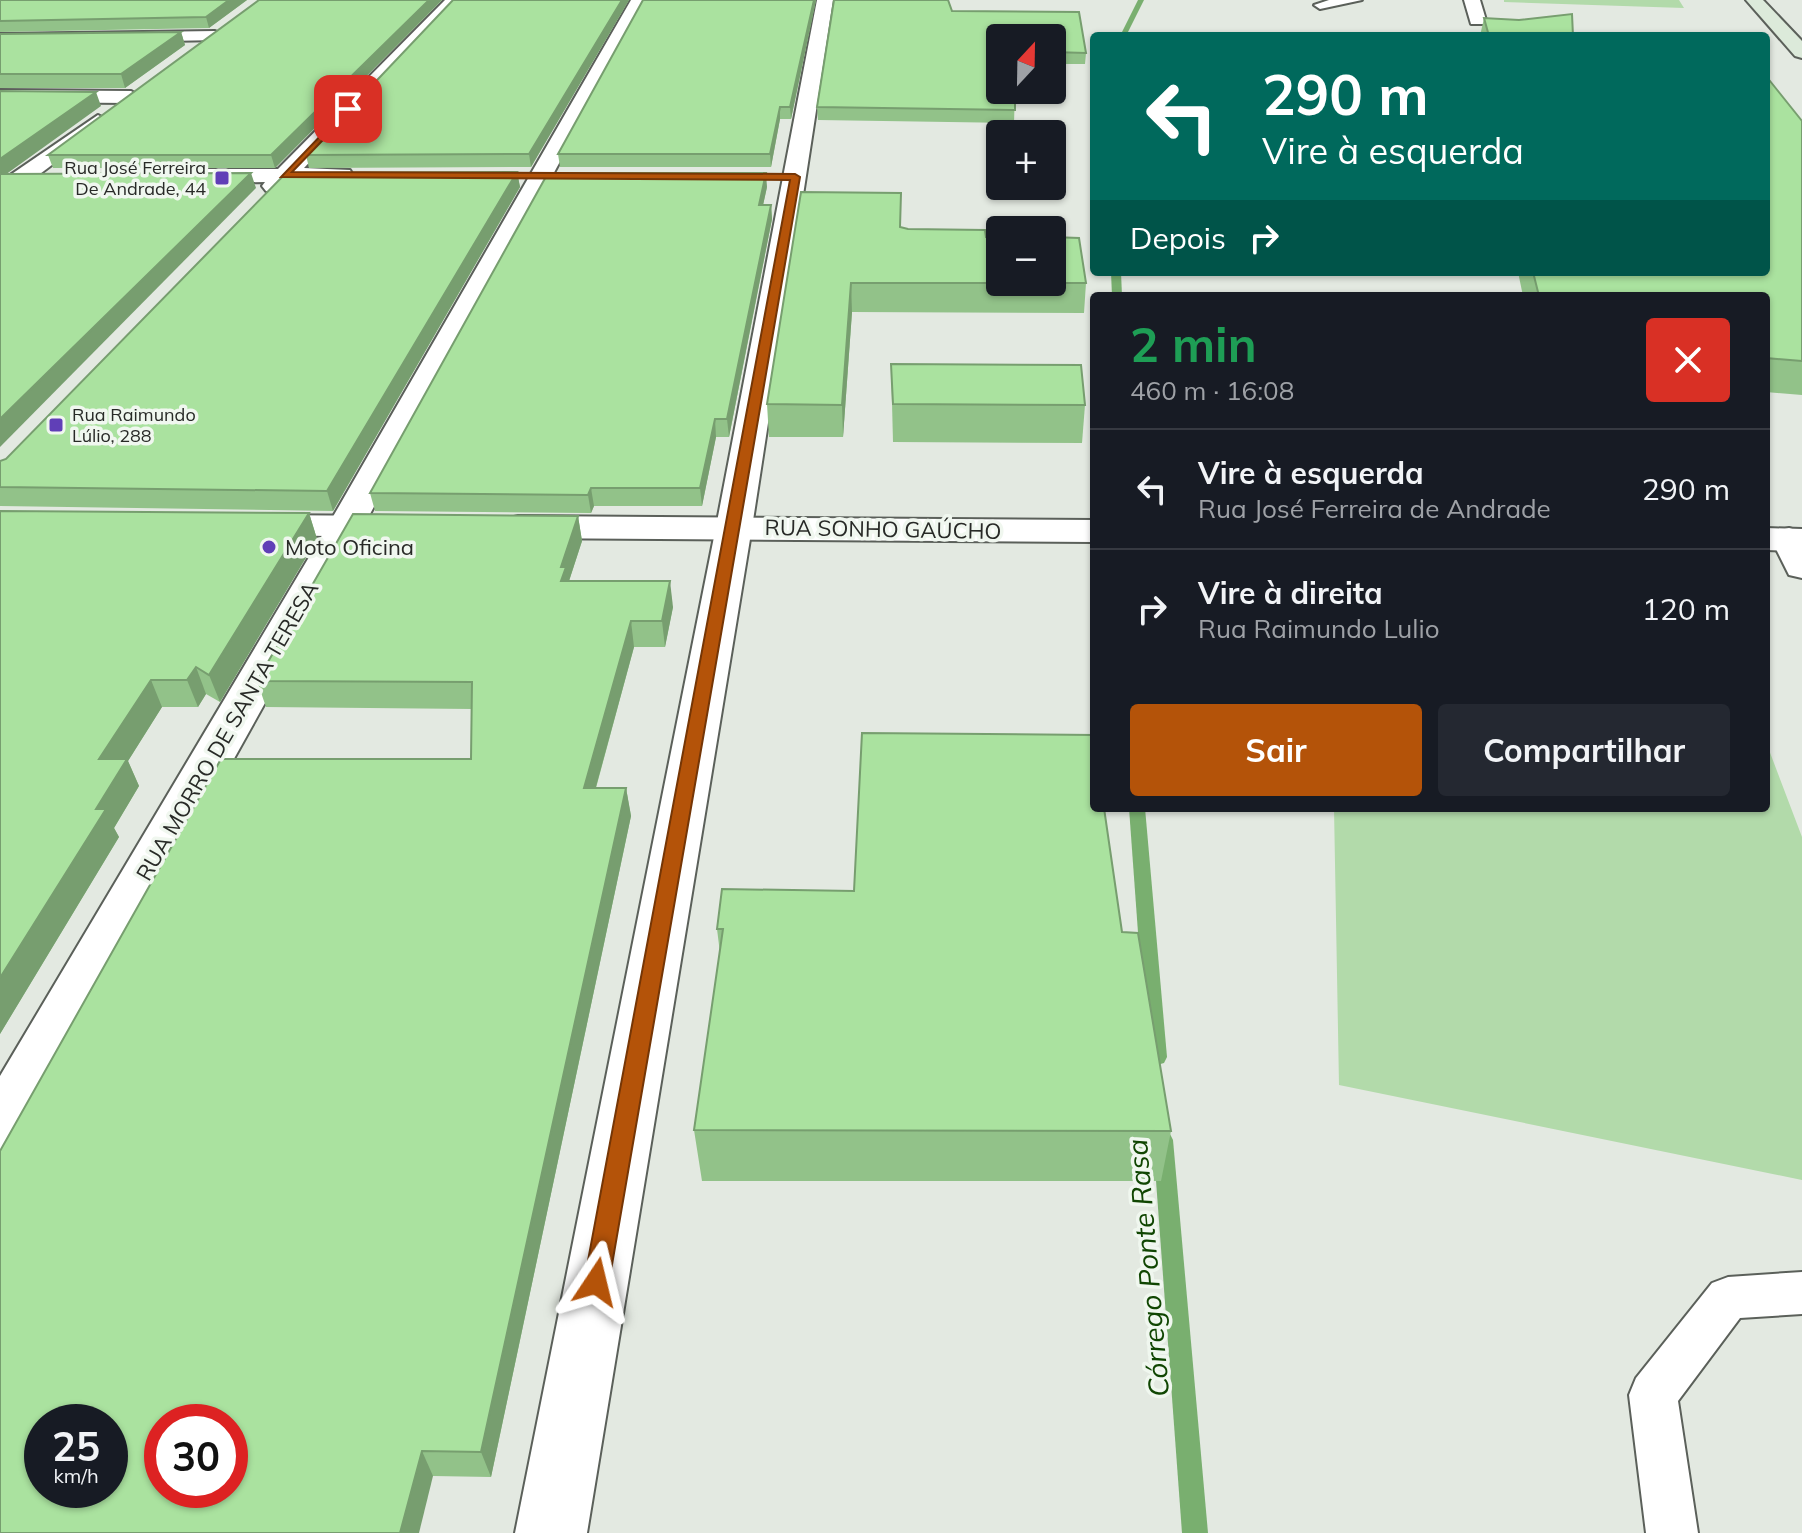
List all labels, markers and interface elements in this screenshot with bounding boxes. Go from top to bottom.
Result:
north arrow [986,24,1066,104]
map controls [986,24,1066,296]
text: 290 m [1262,59,1429,129]
icon: left [1130,64,1234,168]
pin [314,75,382,143]
icon: arrive [326,87,370,131]
button: + [986,120,1066,200]
text: Vire à esquerda [1262,128,1524,173]
place label: Rua José Ferreira De Andrade, 44 [64,156,206,200]
marker: Rua José Ferreira De Andrade, 44 [213,169,231,187]
button: − [986,216,1066,296]
icon: right [1242,216,1286,260]
text: Depois [1130,219,1226,257]
text: 2 min [1130,314,1257,374]
button: close [1646,318,1730,402]
text: 460 m · 16:08 [1130,374,1294,407]
place label: Rua Raimundo Lúlio, 288 [72,403,196,447]
marker: Rua Raimundo Lúlio, 288 [47,416,65,434]
text: Vire à esquerda [1198,454,1424,492]
icon: left [1130,467,1174,511]
text: 290 m [1642,470,1730,508]
text: Rua José Ferreira de Andrade [1198,492,1551,525]
street label: RUA SONHO GAÚCHO [764,513,1002,545]
place label: Moto Oficina [285,533,414,561]
marker: Moto Oficina [260,538,278,556]
text: Vire à direita [1198,574,1383,612]
street label: RUA MORRO DE SANTA TERESA [130,576,324,886]
icon: right [1130,587,1174,631]
text: 120 m [1642,590,1730,628]
text: Rua Raimundo Lulio [1198,612,1440,645]
button: Sair [1130,704,1422,796]
button: Compartilhar [1438,704,1730,796]
water label: Córrego Ponte Rasa [1119,1138,1176,1398]
position arrow [554,1240,638,1324]
speed limit sign: 30 [144,1404,248,1508]
text: 25 [52,1421,100,1471]
text: km/h [53,1463,99,1488]

